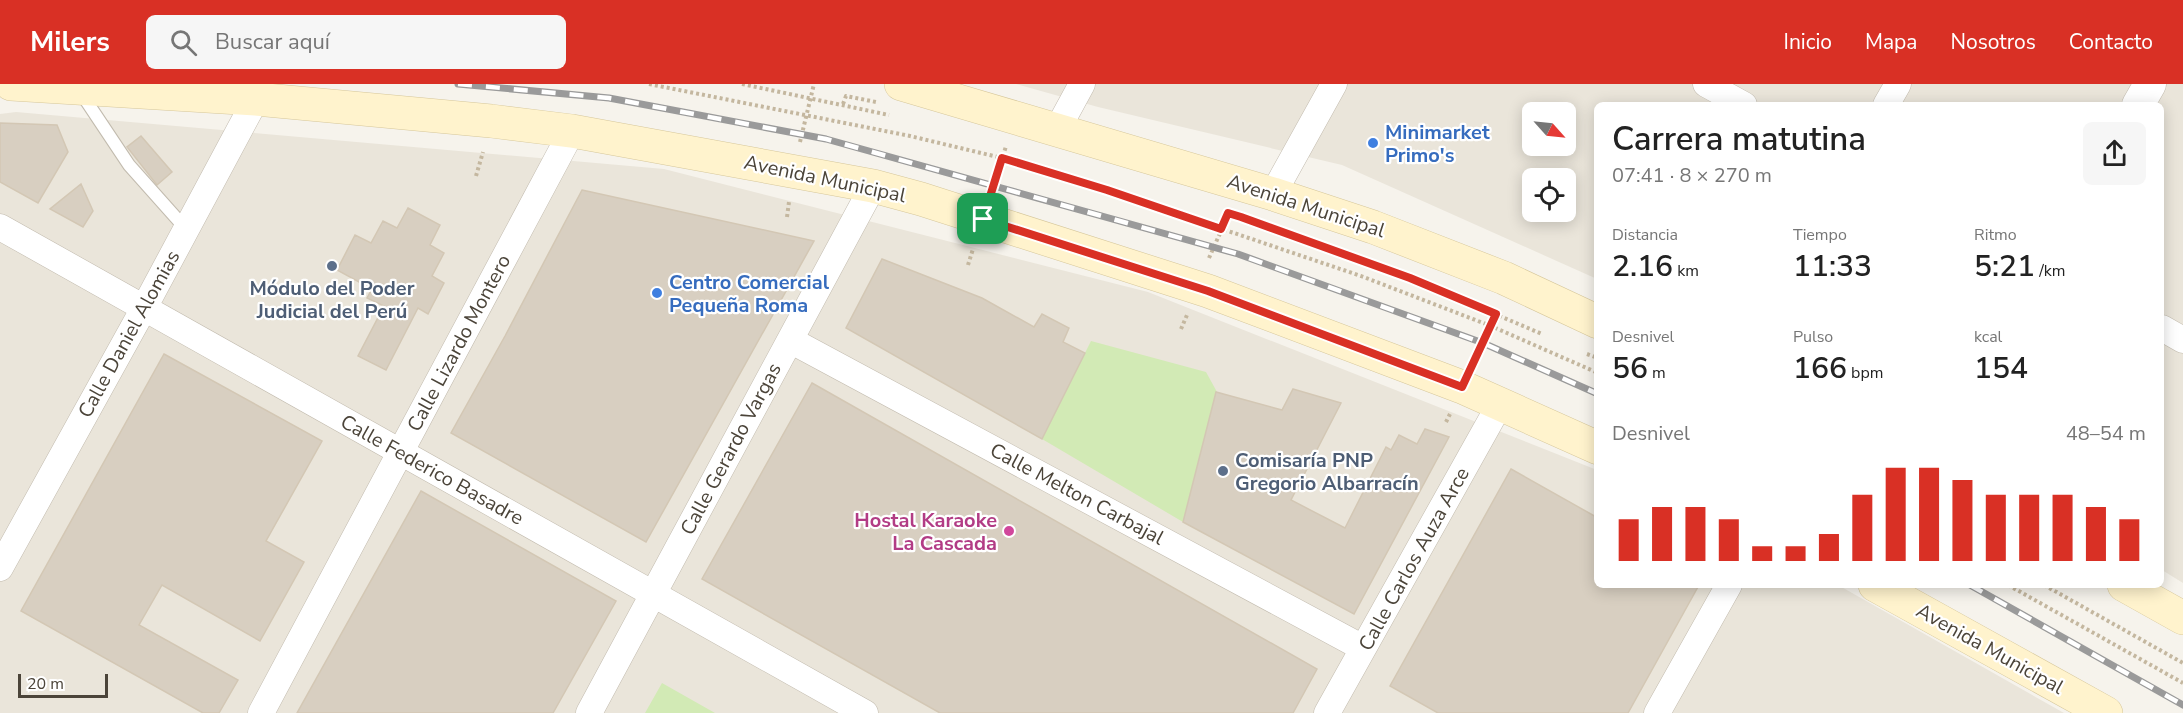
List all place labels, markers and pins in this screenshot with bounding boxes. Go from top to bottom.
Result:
place label: Minimarket Primo's [1385,119,1490,169]
marker: Minimarket Primo's [1366,136,1380,150]
pin [957,193,1008,244]
marker: Módulo del Poder Judicial del Perú [325,259,339,273]
place label: Centro Comercial Pequeña Roma [669,269,830,319]
place label: Módulo del Poder Judicial del Perú [249,275,415,325]
marker: Centro Comercial Pequeña Roma [650,286,664,300]
place label: Comisaría PNP Gregorio Albarracín [1235,447,1419,497]
marker: Comisaría PNP Gregorio Albarracín [1216,464,1230,478]
place label: Hostal Karaoke La Cascada [854,507,997,557]
marker: Hostal Karaoke La Cascada [1002,524,1016,538]

